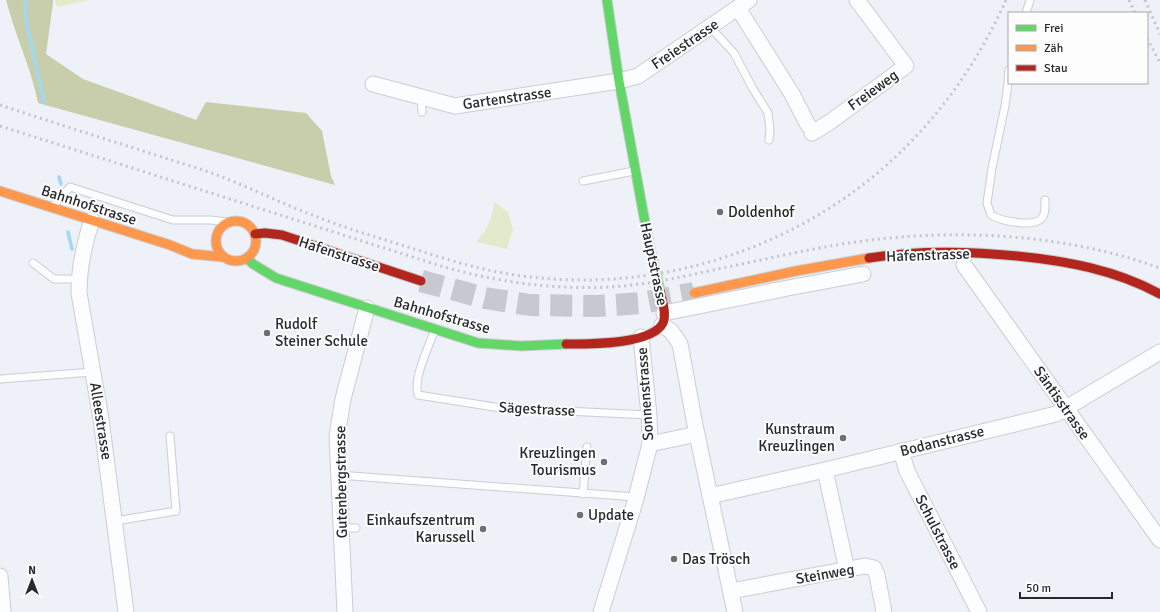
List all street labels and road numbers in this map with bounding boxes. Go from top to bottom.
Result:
street label: Freiestrasse [648,15,722,73]
street label: Freieweg [844,66,902,114]
street label: Gartenstrasse [462,83,552,113]
street label: Bahnhofstrasse [39,181,139,229]
street label: Hauptstrasse [636,221,672,307]
street label: Hafenstrasse [296,232,382,276]
street label: Hafenstrasse [886,245,970,265]
street label: Bahnhofstrasse [392,293,492,337]
street label: Sonnenstrasse [633,347,657,441]
street label: Säntisstrasse [1030,363,1094,443]
street label: Alleestrasse [86,381,116,461]
street label: Sägestrasse [498,398,576,420]
street label: Bodanstrasse [898,422,986,460]
street label: Gutenbergstrasse [331,425,351,539]
street label: Schulstrasse [911,492,965,572]
street label: Steinweg [794,560,856,588]

